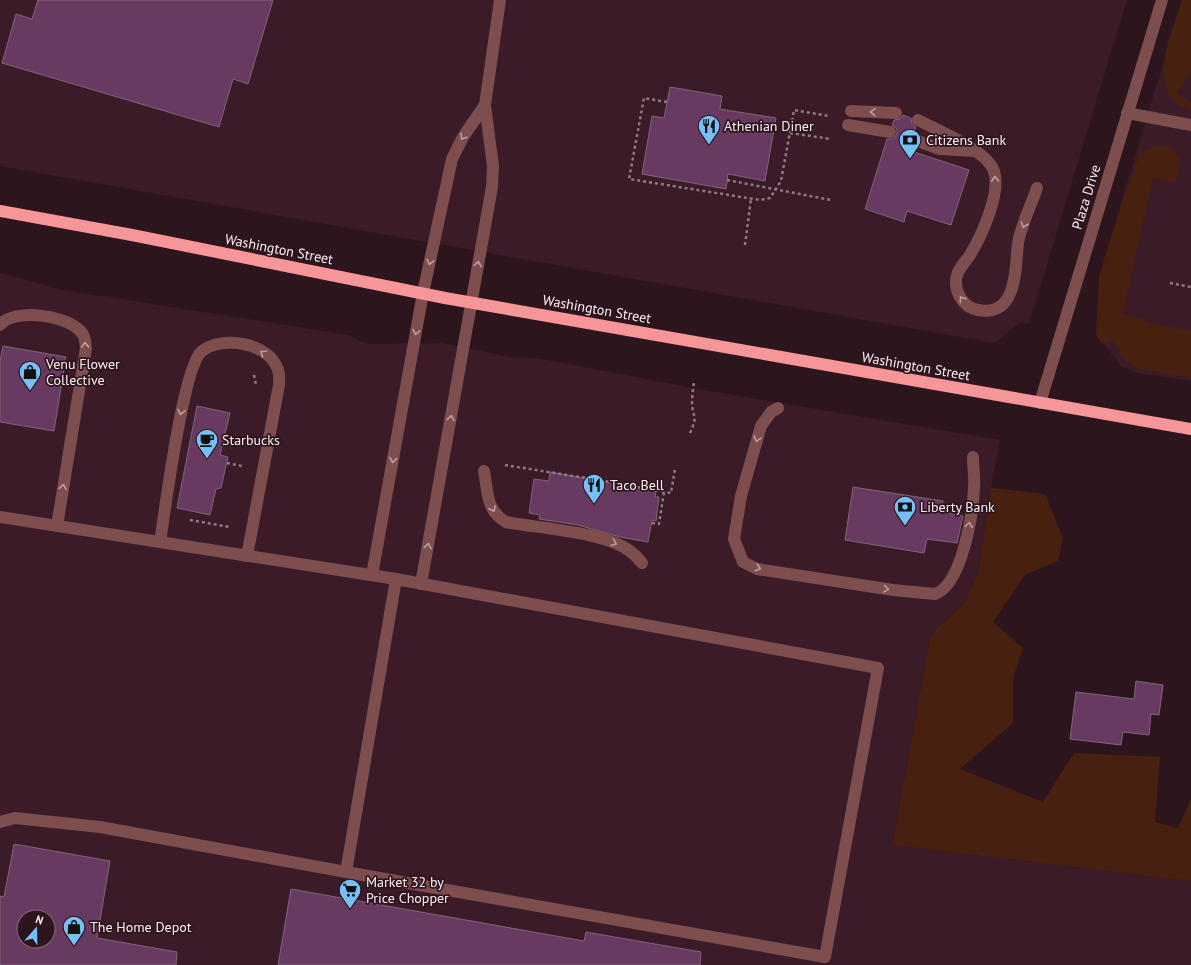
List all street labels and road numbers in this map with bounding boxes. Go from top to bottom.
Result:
street label: Plaza Drive [1068,162,1104,232]
street label: Washington Street [223,230,335,268]
street label: Washington Street [541,291,653,327]
street label: Washington Street [860,348,972,384]

